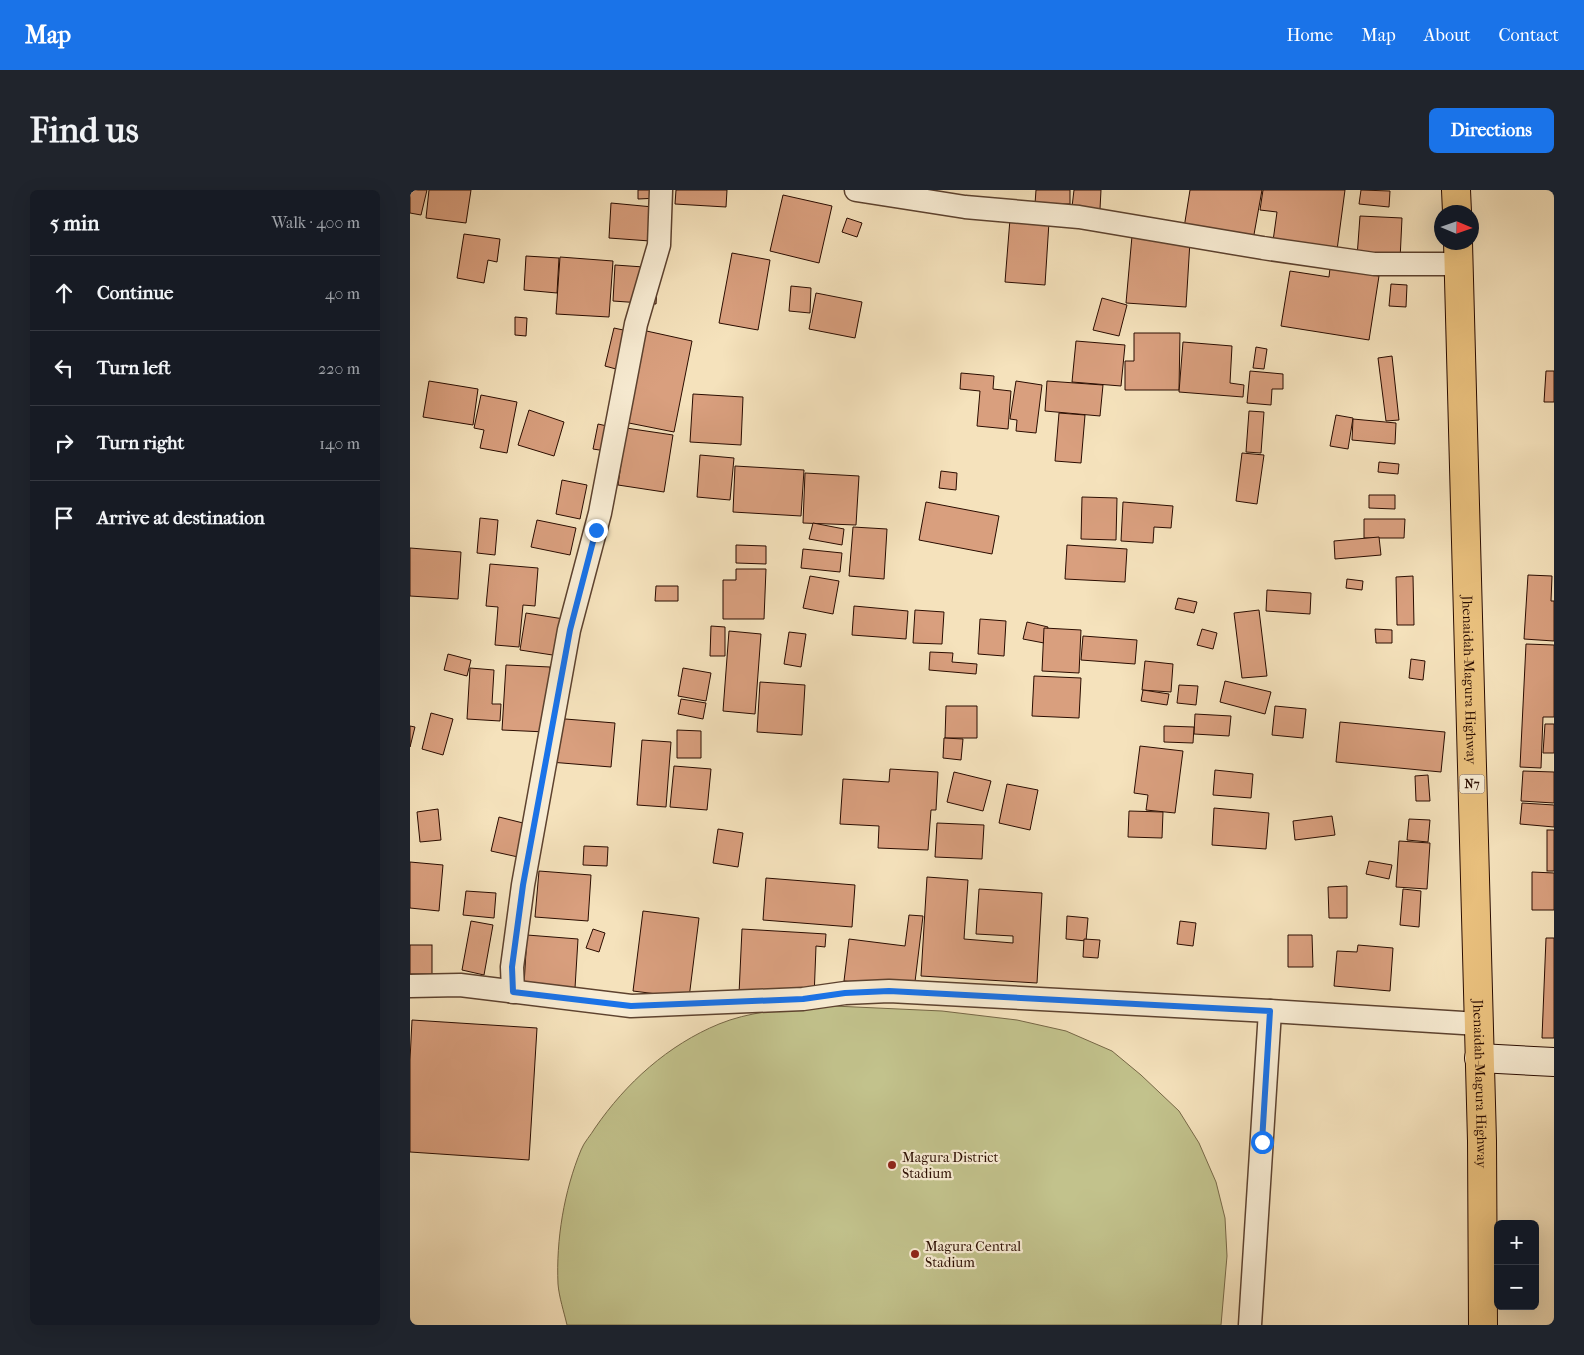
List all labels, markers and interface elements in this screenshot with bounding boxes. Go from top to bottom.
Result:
text: Map [25,21,71,49]
text: Home [1286,25,1333,46]
text: Map [1361,25,1396,46]
text: About [1424,25,1470,46]
text: Contact [1498,25,1559,46]
button: Directions [1429,108,1554,153]
text: Find us [30,110,139,151]
north arrow [1434,205,1479,250]
text: 5 min [50,211,99,235]
text: Walk · 400 m [271,213,360,232]
icon: ahead [50,279,78,307]
text: Continue [97,282,173,304]
text: 40 m [325,284,360,303]
icon: left [50,354,78,382]
text: Turn left [97,357,171,379]
text: 220 m [318,359,360,378]
icon: right [50,429,78,457]
text: Turn right [97,432,184,454]
text: 140 m [319,434,360,453]
icon: arrive [50,504,78,532]
text: Arrive at destination [97,507,265,529]
route end [585,519,608,542]
street label: Jhenaidah-Magura Highway [1458,594,1480,765]
road number: N7 [1460,774,1484,794]
street label: Jhenaidah-Magura Highway [1469,998,1490,1169]
route start [1251,1131,1274,1154]
place label: Magura District Stadium [902,1149,999,1182]
marker: Magura District Stadium [886,1159,898,1171]
map controls [1494,1220,1539,1310]
button: + [1494,1220,1539,1265]
place label: Magura Central Stadium [925,1238,1021,1271]
marker: Magura Central Stadium [909,1248,921,1260]
button: − [1494,1265,1539,1310]

